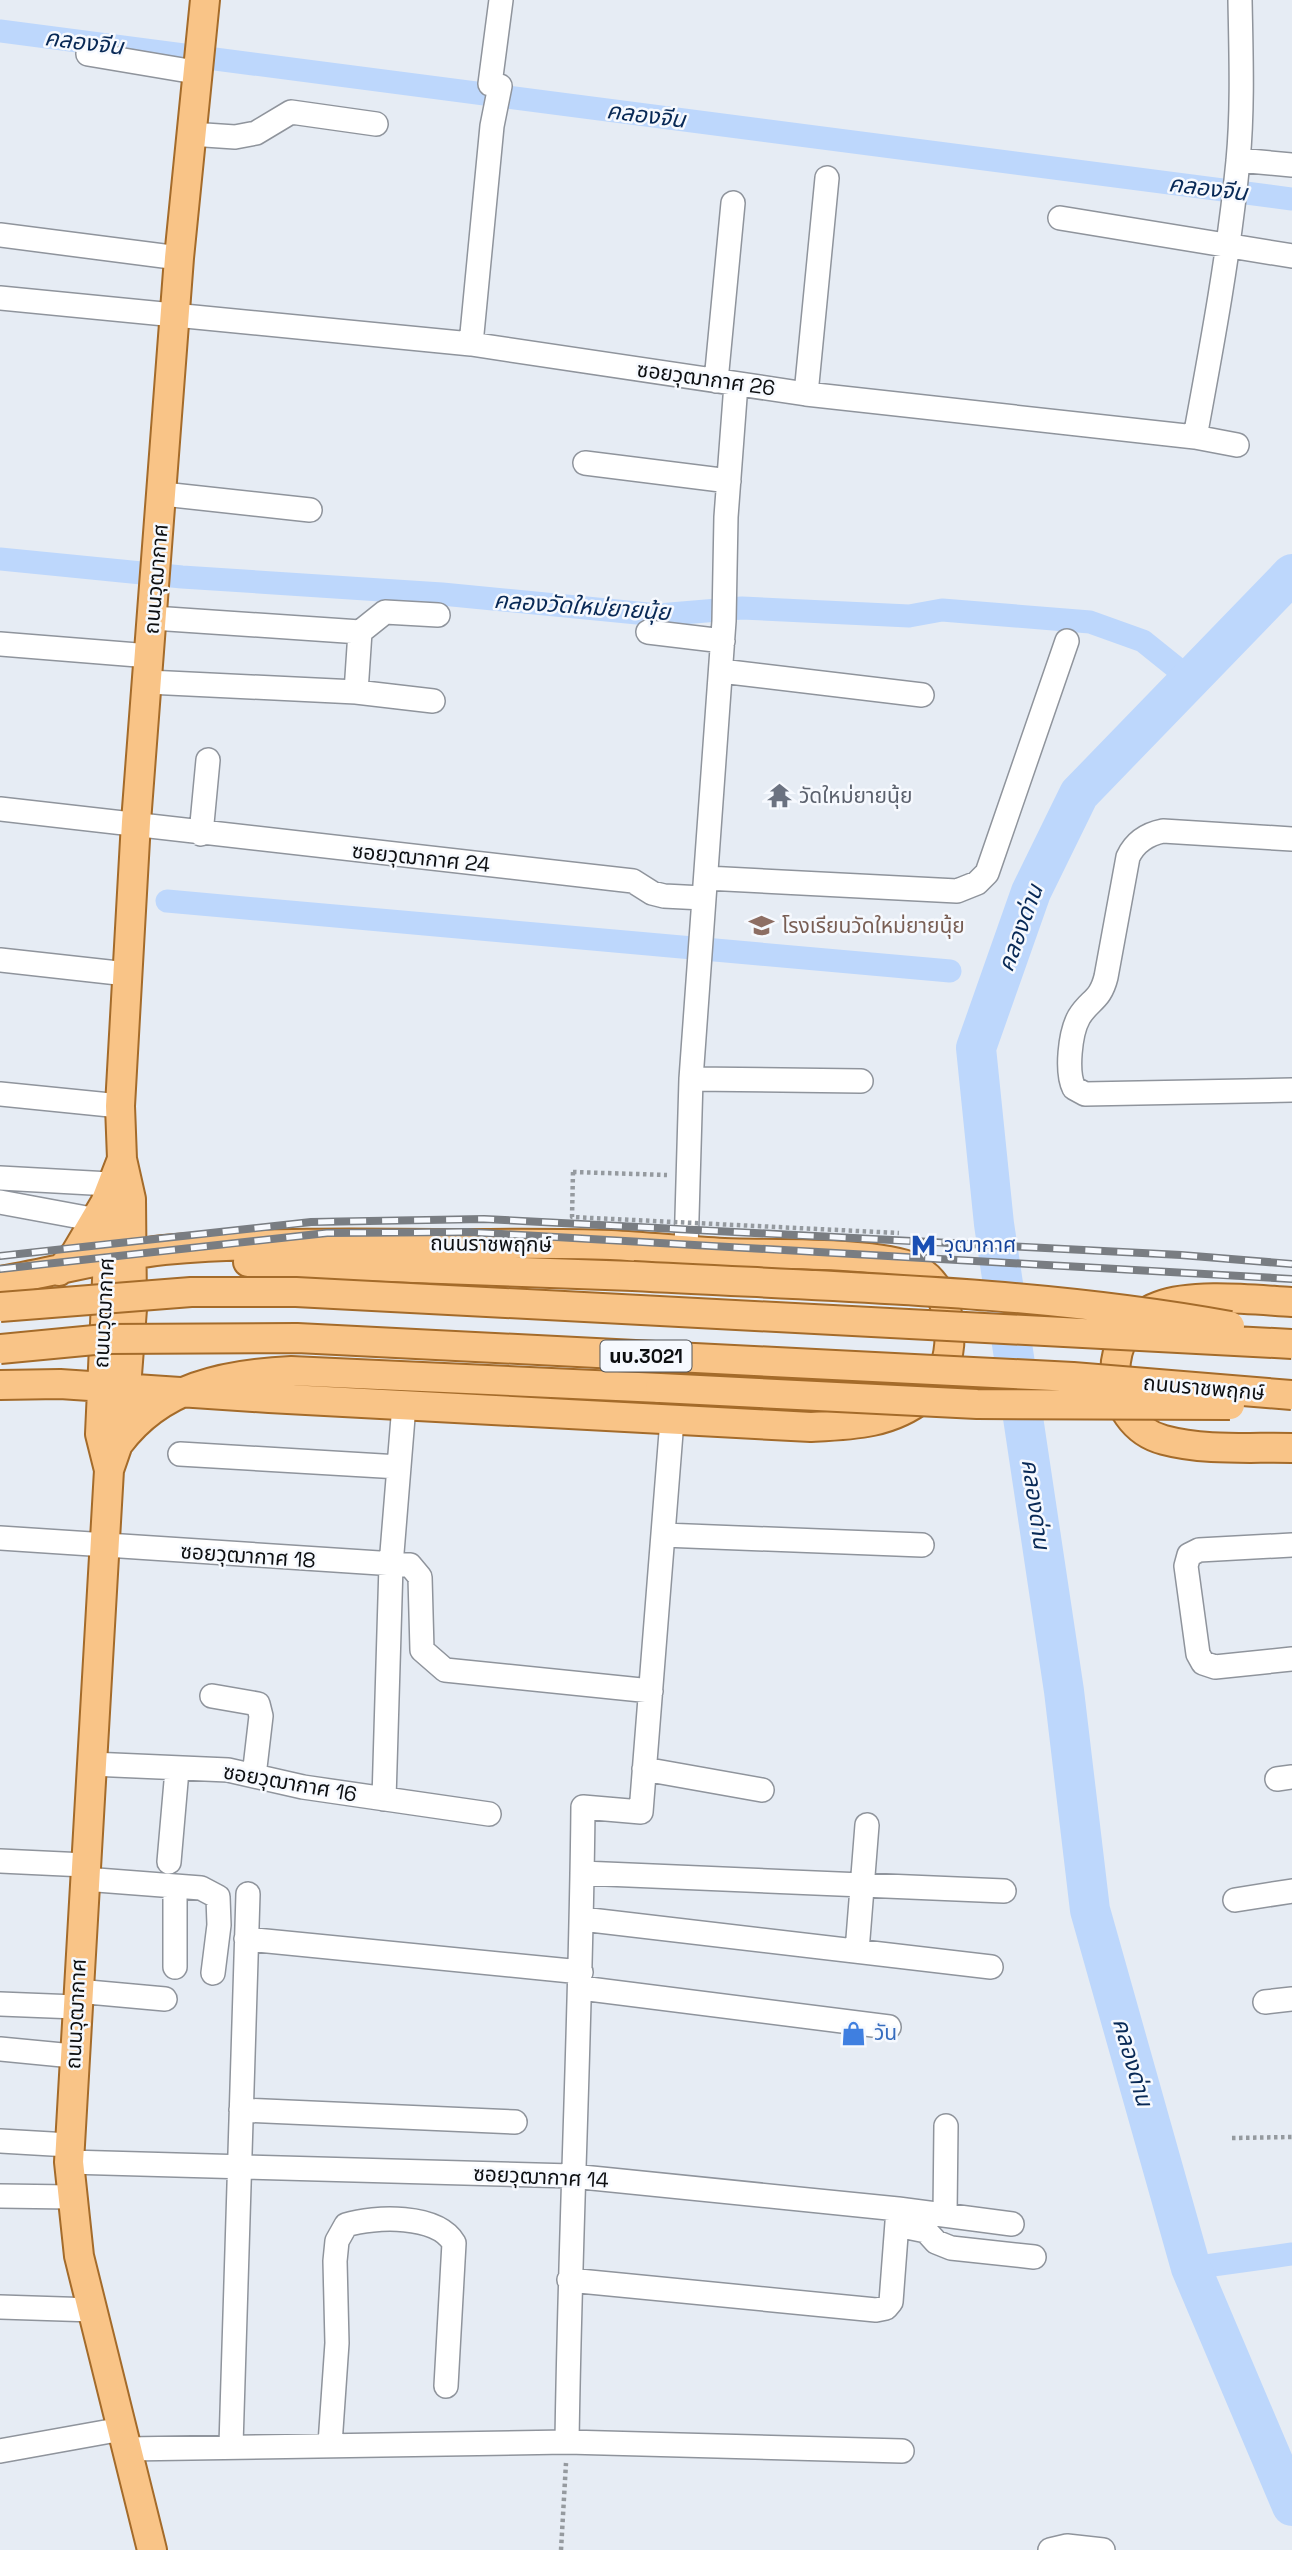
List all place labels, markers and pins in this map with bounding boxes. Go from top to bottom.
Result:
temple icon: วัดใหม่ยายนุ้ย [765,782,793,810]
place label: วัดใหม่ยายนุ้ย [799,782,912,809]
school or university icon: โรงเรียนวัดใหม่ยายนุ้ย [748,912,776,940]
place label: โรงเรียนวัดใหม่ยายนุ้ย [782,912,965,939]
metro station icon: วุฒากาศ [910,1231,938,1259]
place label: วุฒากาศ [944,1231,1016,1258]
shop icon: วัน [840,2019,868,2047]
place label: วัน [874,2019,897,2046]

